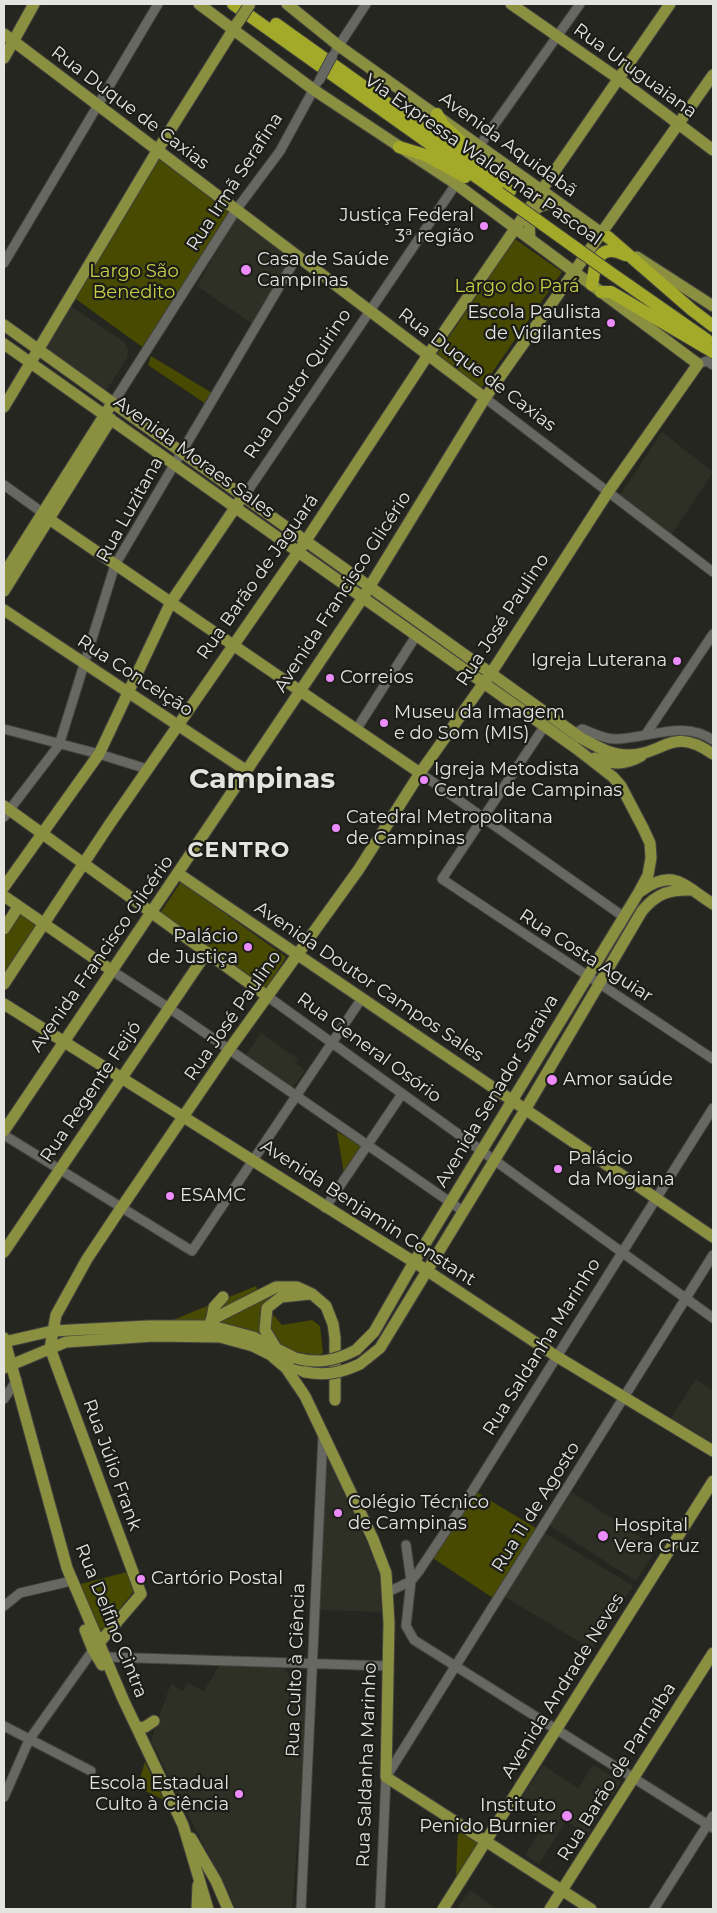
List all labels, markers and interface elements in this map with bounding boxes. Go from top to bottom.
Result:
street label: Rua Uruguaiana [569,19,701,123]
street label: Rua Duque de Caxias [47,42,213,174]
street label: Via Expressa Waldemar Pascoal [360,70,606,250]
street label: Avenida Aquidabã [435,88,581,202]
street label: Rua Irmã Serafina [182,109,288,255]
place label: Justiça Federal 3ª região [340,205,474,248]
marker: Justiça Federal 3ª região [478,220,490,232]
place label: Casa de Saúde Campinas [257,249,389,292]
park label: Largo São Benedito [89,261,179,304]
marker: Casa de Saúde Campinas [239,263,253,277]
park label: Largo do Pará [454,276,580,298]
place label: Escola Paulista de Vigilantes [467,302,601,344]
street label: Rua Duque de Caxias [394,304,560,436]
street label: Rua Doutor Quirino [240,305,356,463]
marker: Escola Paulista de Vigilantes [605,317,617,329]
street label: Avenida Moraes Sales [109,391,279,523]
street label: Rua Luzitana [92,453,168,567]
street label: Avenida Francisco Glicério [270,488,416,696]
street label: Rua Barão de Jaguará [193,490,323,664]
street label: Rua José Paulino [452,550,554,690]
street label: Rua Conceição [73,630,197,722]
place label: Igreja Luterana [531,650,667,672]
marker: Igreja Luterana [671,655,683,667]
place label: Correios [340,667,413,689]
marker: Correios [324,672,336,684]
place label: Museu da Imagem e do Som (MIS) [394,702,565,744]
marker: Museu da Imagem e do Som (MIS) [378,717,390,729]
place label: Igreja Metodista Central de Campinas [434,759,622,802]
district label: Campinas [189,763,335,797]
marker: Igreja Metodista Central de Campinas [418,774,430,786]
place label: Catedral Metropolitana de Campinas [346,807,553,850]
marker: Catedral Metropolitana de Campinas [330,822,342,834]
district label: CENTRO [187,838,291,864]
street label: Avenida Francisco Glicério [26,852,178,1056]
street label: Avenida Doutor Campos Sales [251,897,487,1067]
street label: Rua Costa Aguiar [515,905,657,1007]
place label: Palácio de Justiça [147,926,238,969]
marker: Palácio de Justiça [242,941,254,953]
street label: Rua José Paulino [180,947,286,1085]
street label: Rua General Osório [293,988,445,1108]
street label: Avenida Senador Saraiva [431,991,563,1191]
street label: Rua Regente Feijó [36,1017,146,1167]
place label: Amor saúde [563,1069,673,1091]
marker: Amor saúde [545,1073,559,1087]
street label: Avenida Benjamin Constant [256,1135,480,1291]
place label: Palácio da Mogiana [568,1148,675,1190]
marker: Palácio da Mogiana [552,1163,564,1175]
place label: ESAMC [180,1185,246,1207]
marker: ESAMC [164,1190,176,1202]
street label: Rua Saldanha Marinho [479,1254,605,1440]
street label: Rua Júlio Frank [78,1396,146,1534]
street label: Rua 11 de Agosto [487,1438,585,1576]
place label: Colégio Técnico de Campinas [348,1492,489,1535]
marker: Colégio Técnico de Campinas [332,1507,344,1519]
place label: Hospital Vera Cruz [614,1515,700,1558]
marker: Hospital Vera Cruz [596,1529,610,1543]
street label: Rua Delfino Cintra [70,1541,152,1701]
place label: Cartório Postal [151,1568,283,1590]
marker: Cartório Postal [135,1573,147,1585]
street label: Rua Culto à Ciência [282,1583,310,1757]
street label: Avenida Andrade Neves [497,1590,629,1782]
street label: Rua Saldanha Marinho [353,1662,381,1868]
street label: Rua Barão de Parnaíba [553,1679,681,1865]
place label: Escola Estadual Culto à Ciência [89,1773,229,1816]
marker: Escola Estadual Culto à Ciência [233,1788,245,1800]
place label: Instituto Penido Burnier [419,1795,556,1838]
marker: Instituto Penido Burnier [560,1809,574,1823]

